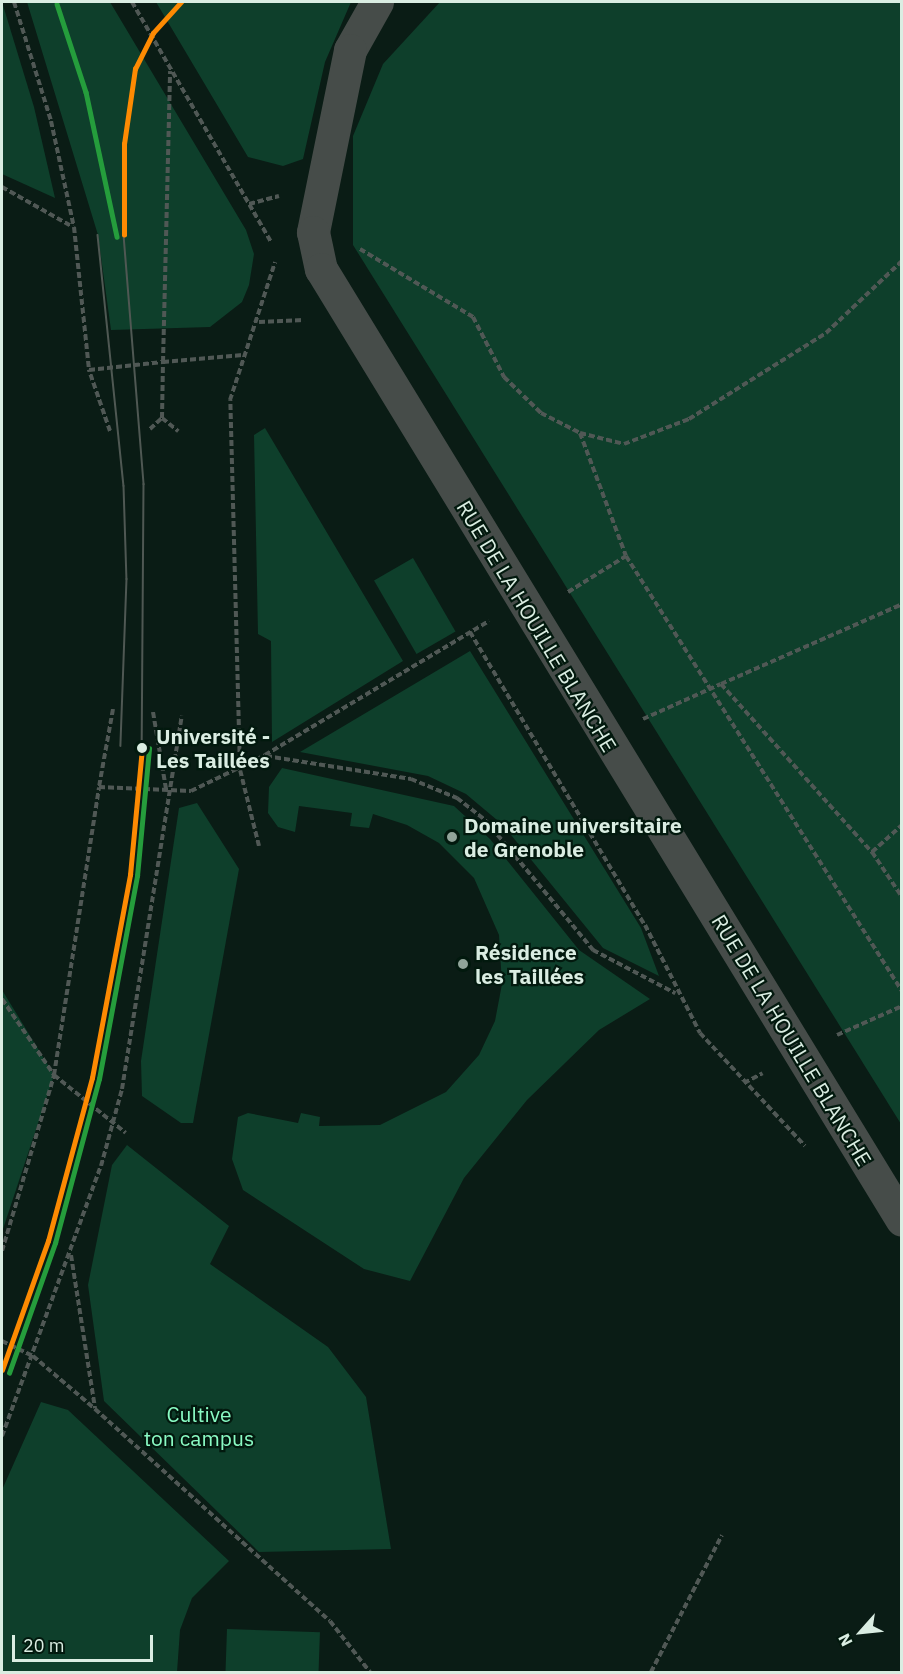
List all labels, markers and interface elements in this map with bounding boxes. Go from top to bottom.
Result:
street label: RUE DE LA HOUILLE BLANCHE [452,496,622,756]
place label: Université - Les Taillées [156,723,270,773]
marker: Université - Les Taillées [133,739,151,757]
place label: Domaine universitaire de Grenoble [464,812,682,862]
marker: Domaine universitaire de Grenoble [445,830,459,844]
street label: RUE DE LA HOUILLE BLANCHE [707,910,877,1170]
place label: Résidence les Taillées [475,939,584,989]
marker: Résidence les Taillées [456,957,470,971]
park label: Cultive ton campus [144,1401,254,1451]
north arrow [831,1602,891,1662]
scale bar [15,1623,156,1661]
text: N [833,1630,857,1650]
text: 20 m [23,1634,65,1657]

